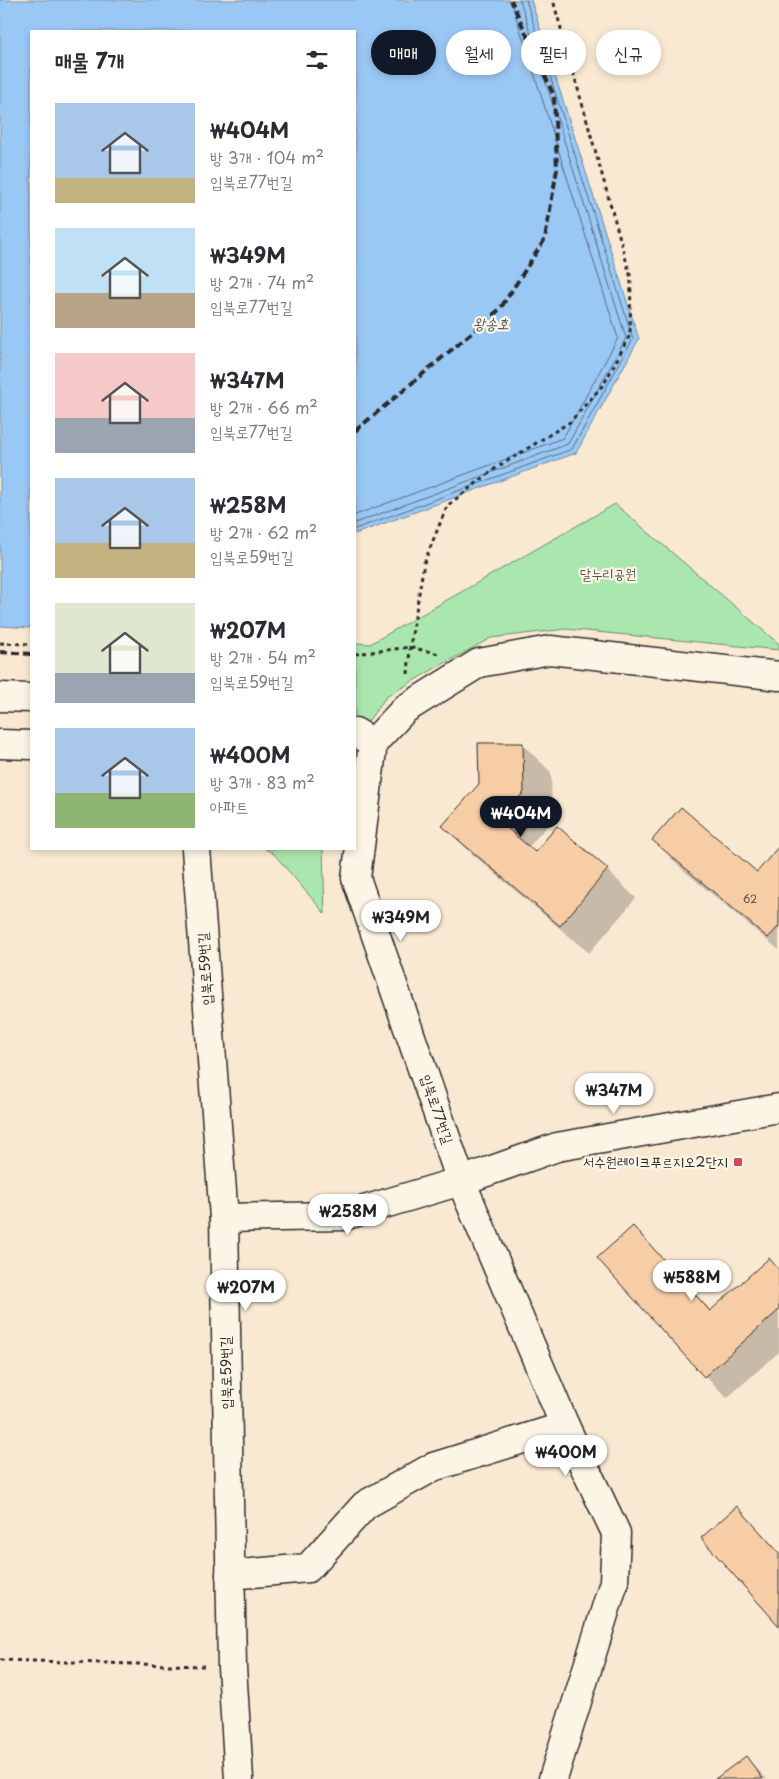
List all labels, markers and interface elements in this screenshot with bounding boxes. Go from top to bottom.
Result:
chip: 매매 [371,30,436,75]
chip: 월세 [446,30,511,75]
chip: 필터 [521,30,586,75]
chip: 신규 [596,30,661,75]
text: 매물 7개 [55,44,125,76]
icon: filters [303,46,331,74]
text: ₩404M [210,113,289,145]
icon: home [95,123,155,183]
text: 방 3개 · 104 m² [210,145,324,169]
text: 입북로77번길 [210,169,293,193]
text: ₩349M [210,238,286,270]
icon: home [95,248,155,308]
text: 방 2개 · 74 m² [210,270,314,294]
text: 입북로77번길 [210,294,293,318]
water label: 왕송호 [473,311,509,334]
text: ₩347M [210,363,285,395]
icon: home [95,373,155,433]
text: 방 2개 · 66 m² [210,395,318,419]
text: 입북로77번길 [210,419,293,443]
text: ₩258M [210,488,286,520]
icon: home [95,498,155,558]
text: 방 2개 · 62 m² [210,520,317,544]
text: 입북로59번길 [210,544,294,568]
park label: 달누리공원 [580,563,636,584]
text: ₩207M [210,613,286,645]
icon: home [95,623,155,683]
text: 방 2개 · 54 m² [210,645,316,669]
text: 입북로59번길 [210,669,294,693]
text: ₩400M [210,738,291,770]
icon: home [95,748,155,808]
text: 방 3개 · 83 m² [210,770,315,794]
text: 아파트 [210,794,249,818]
pin: ₩404M [486,796,556,838]
text: ₩404M [491,800,551,824]
house number: 62 [743,890,757,907]
pin: ₩349M [366,900,436,942]
text: ₩349M [372,904,430,928]
street label: 입북로59번길 [191,931,218,1006]
street label: 입북로77번길 [416,1071,459,1147]
pin: ₩347M [579,1072,649,1115]
text: ₩347M [586,1077,642,1101]
place label: 서수원레이크푸르지오2단지 [583,1151,728,1172]
marker: 서수원레이크푸르지오2단지 [732,1156,744,1168]
pin: ₩258M [313,1194,383,1236]
text: ₩258M [319,1198,377,1222]
pin: ₩588M [657,1260,727,1302]
text: ₩588M [664,1264,720,1288]
pin: ₩207M [211,1270,281,1312]
text: ₩207M [217,1274,275,1298]
street label: 입북로59번길 [214,1336,237,1410]
pin: ₩400M [531,1434,601,1477]
text: ₩400M [535,1439,597,1463]

